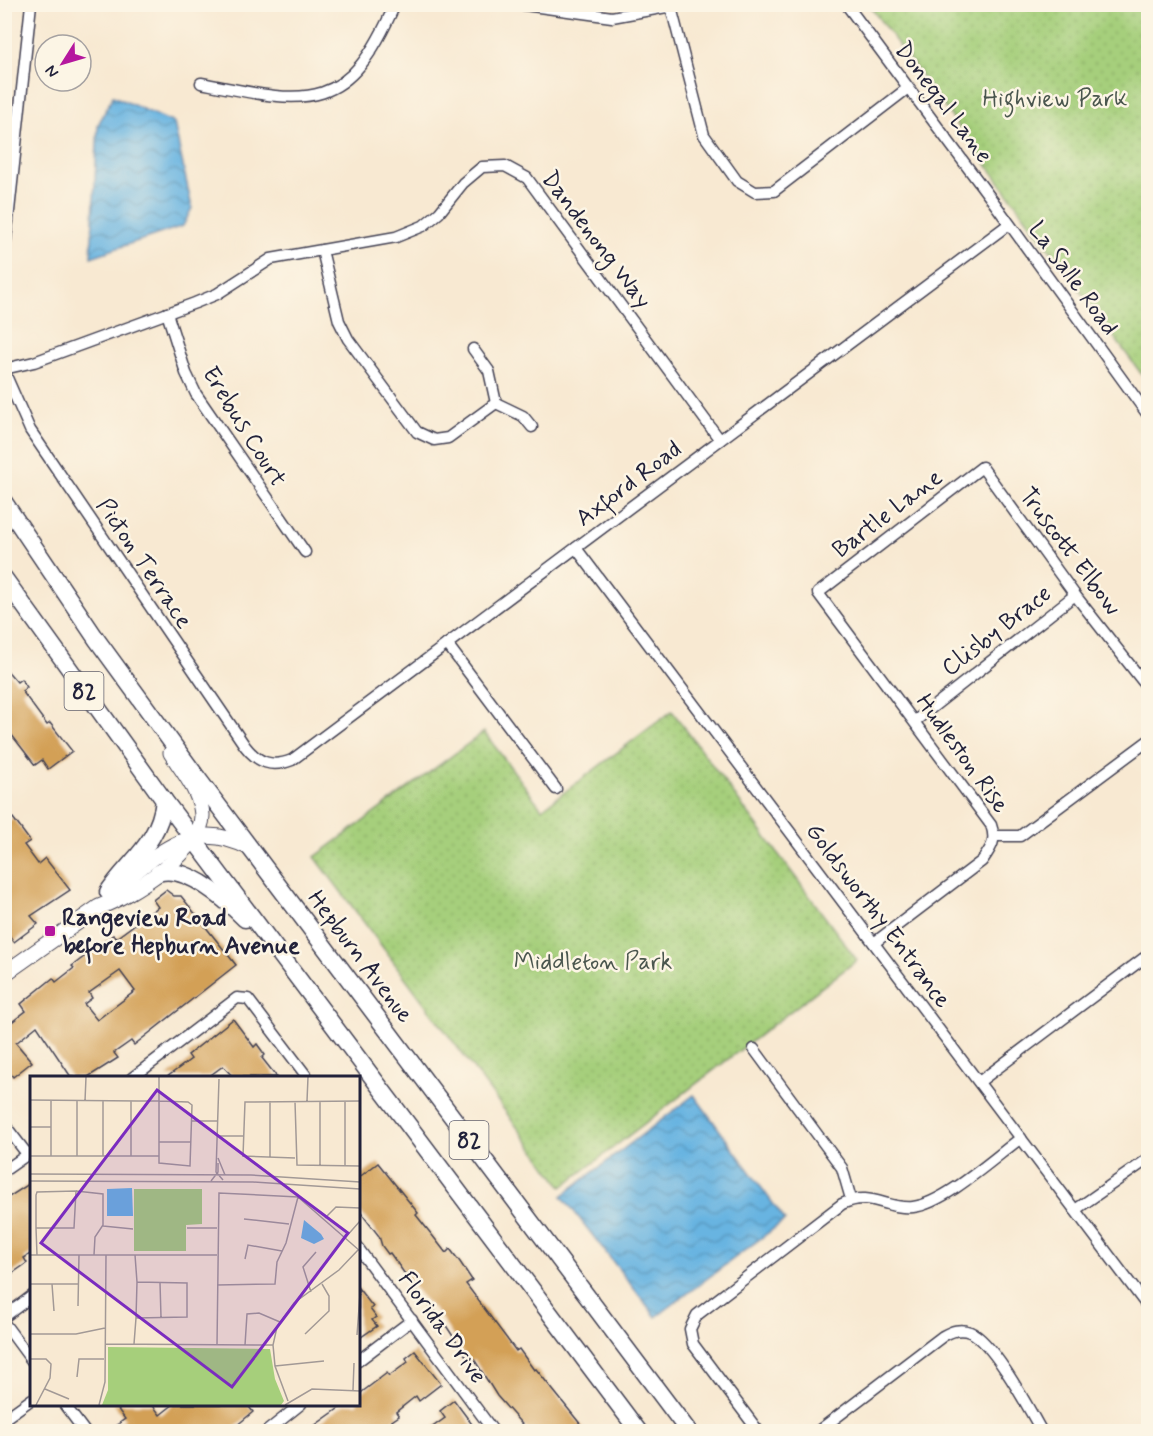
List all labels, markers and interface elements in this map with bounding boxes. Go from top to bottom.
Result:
north arrow [33,33,93,93]
street label: Donegal Lane [885,36,999,171]
text: N [41,61,64,82]
park label: Highview Park [982,84,1128,118]
street label: Dandenong Way [532,165,658,316]
street label: La Salle Road [1021,216,1125,342]
street label: Erebus Court [194,361,293,493]
street label: Axford Road [570,434,689,536]
street label: Bartle Lane [827,463,949,566]
street label: Truscott Elbow [1011,482,1128,622]
street label: Picton Terrace [89,493,199,635]
street label: Clisby Brace [936,579,1058,684]
road number: 82 [64,672,104,710]
street label: Hudleston Rise [908,688,1015,820]
street label: Goldsworthy Entrance [798,817,958,1015]
street label: Hepburn Avenue [300,884,420,1029]
place label: Rangeview Road before Hepburn Avenue [62,903,300,964]
marker: Rangeview Road before Hepburn Avenue [43,924,57,938]
park label: Middleton Park [514,947,672,978]
inset map [30,1076,360,1406]
road number: 82 [450,1121,488,1159]
street label: Florida Drive [391,1265,493,1390]

